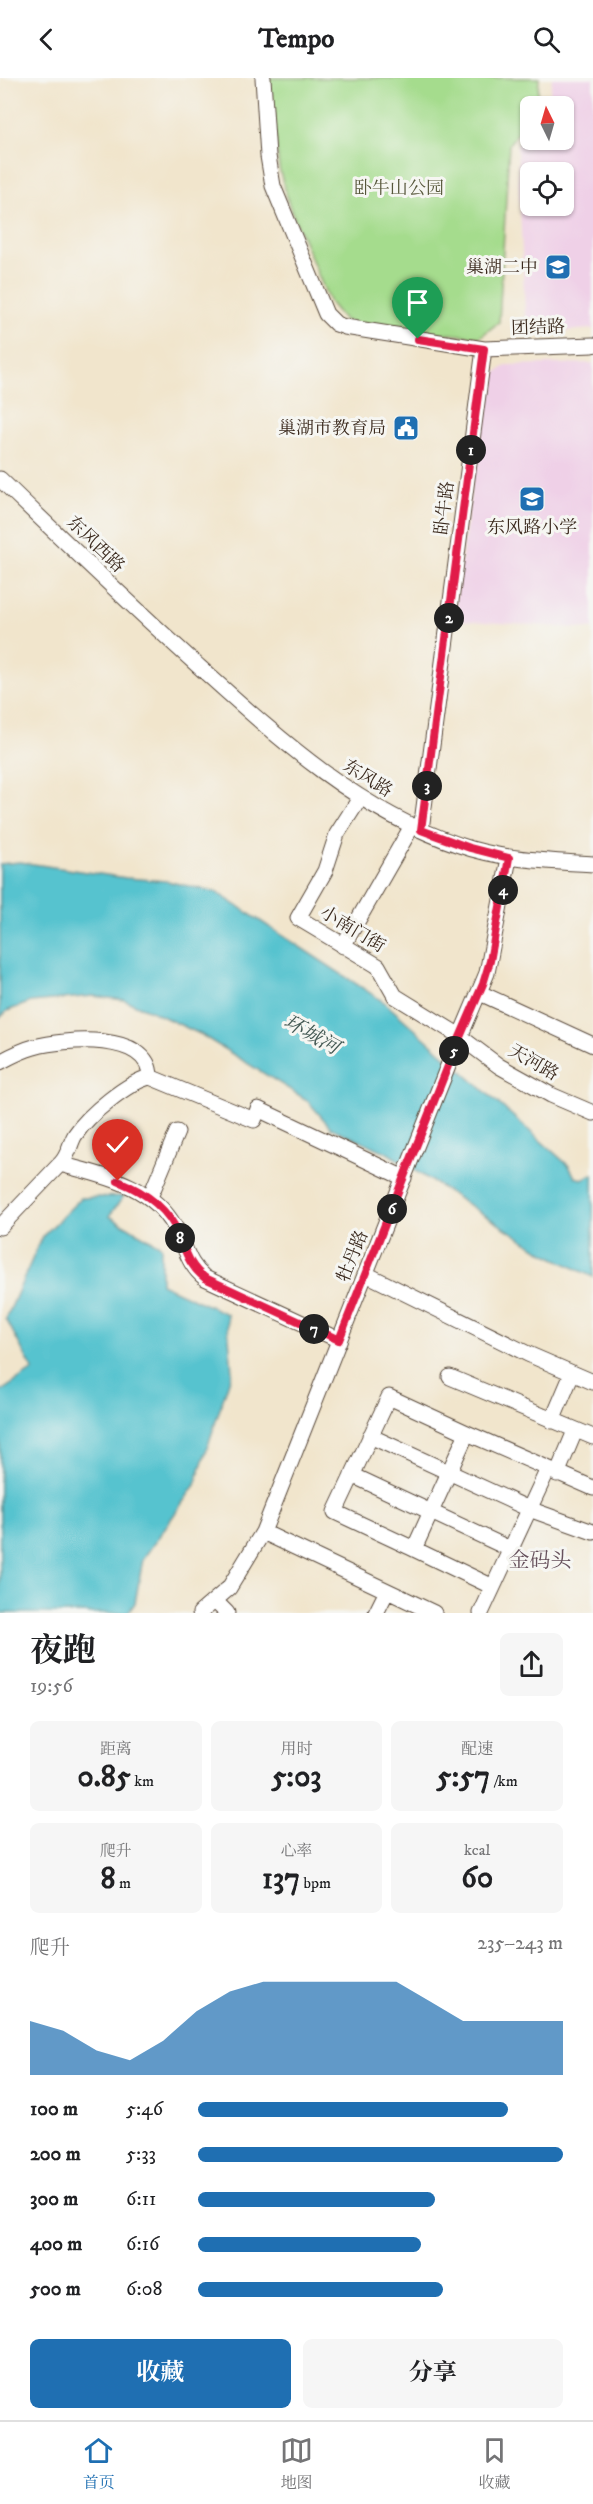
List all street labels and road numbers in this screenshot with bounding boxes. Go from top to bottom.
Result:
street label: 团结路 [511,316,565,340]
street label: 卧牛路 [431,480,459,536]
street label: 东风西路 [62,512,129,578]
street label: 东风路 [339,755,396,802]
street label: 小南门街 [316,902,389,958]
street label: 天河路 [505,1040,562,1086]
street label: 牡丹路 [333,1227,373,1286]

